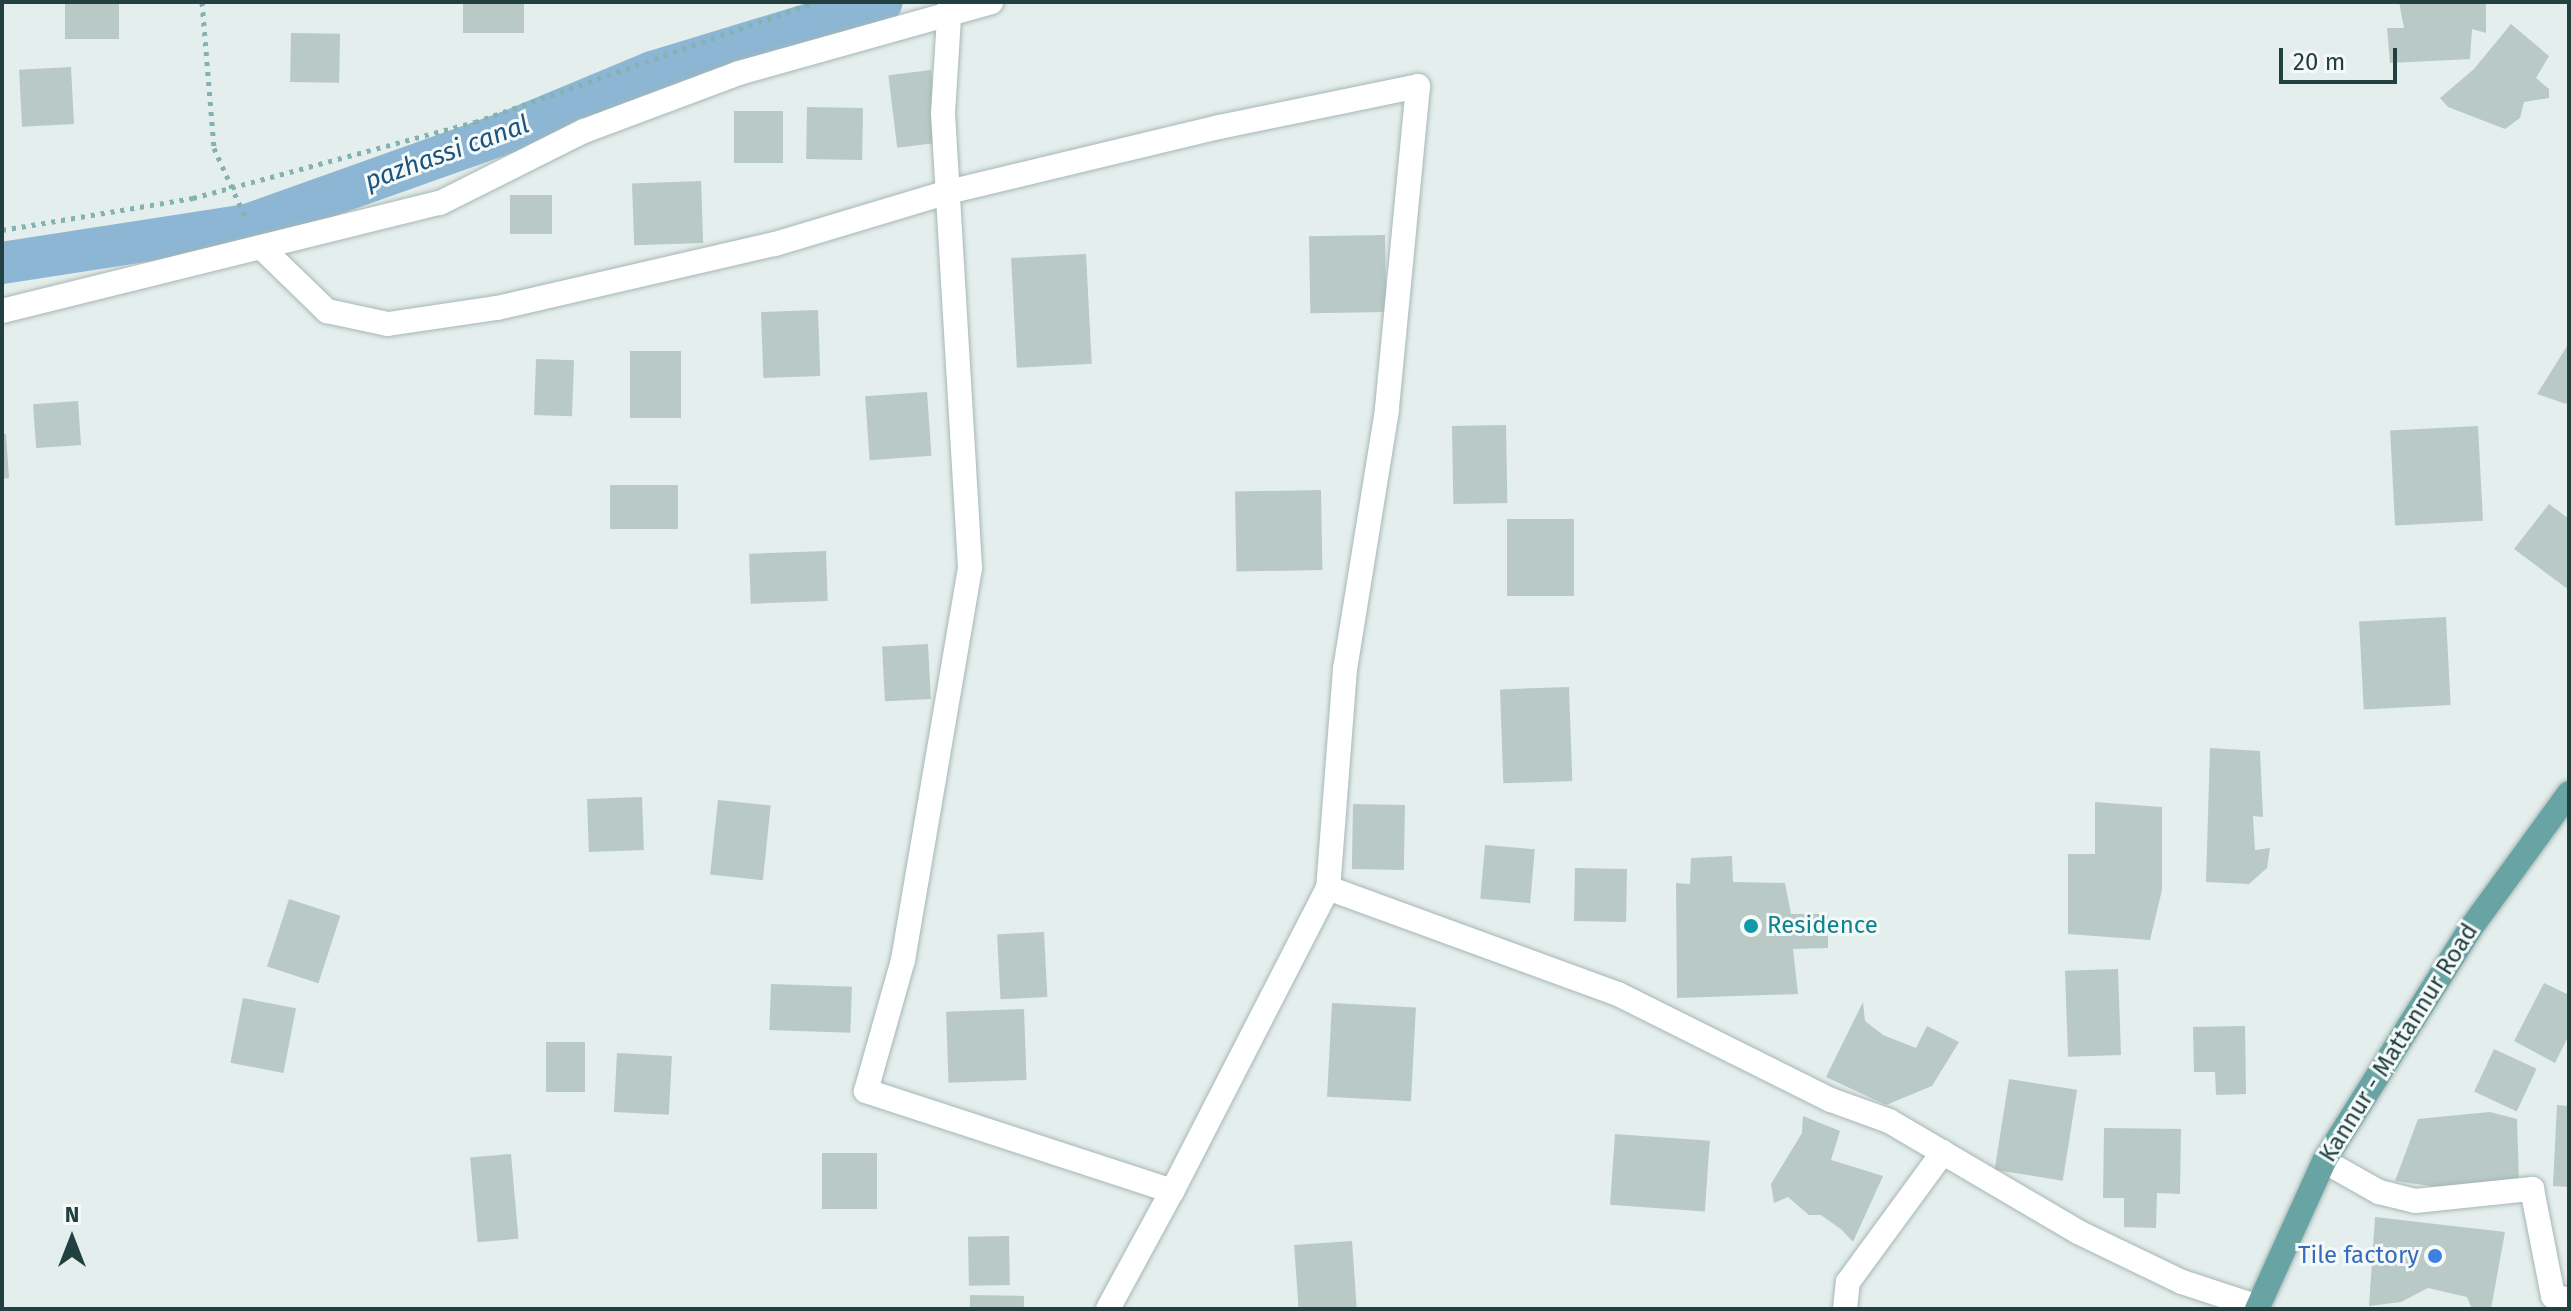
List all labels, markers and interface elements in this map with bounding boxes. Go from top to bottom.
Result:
scale bar [2283,32,2401,82]
text: 20 m [2293,48,2345,76]
water label: pazhassi canal [361,109,533,197]
place label: Residence [1767,912,1878,940]
marker: Residence [1742,917,1760,935]
street label: Kannur - Mattannur Road [2314,918,2484,1168]
north arrow [32,1199,112,1279]
text: N [65,1201,79,1228]
place label: Tile factory [2298,1242,2419,1270]
marker: Tile factory [2426,1247,2444,1265]

